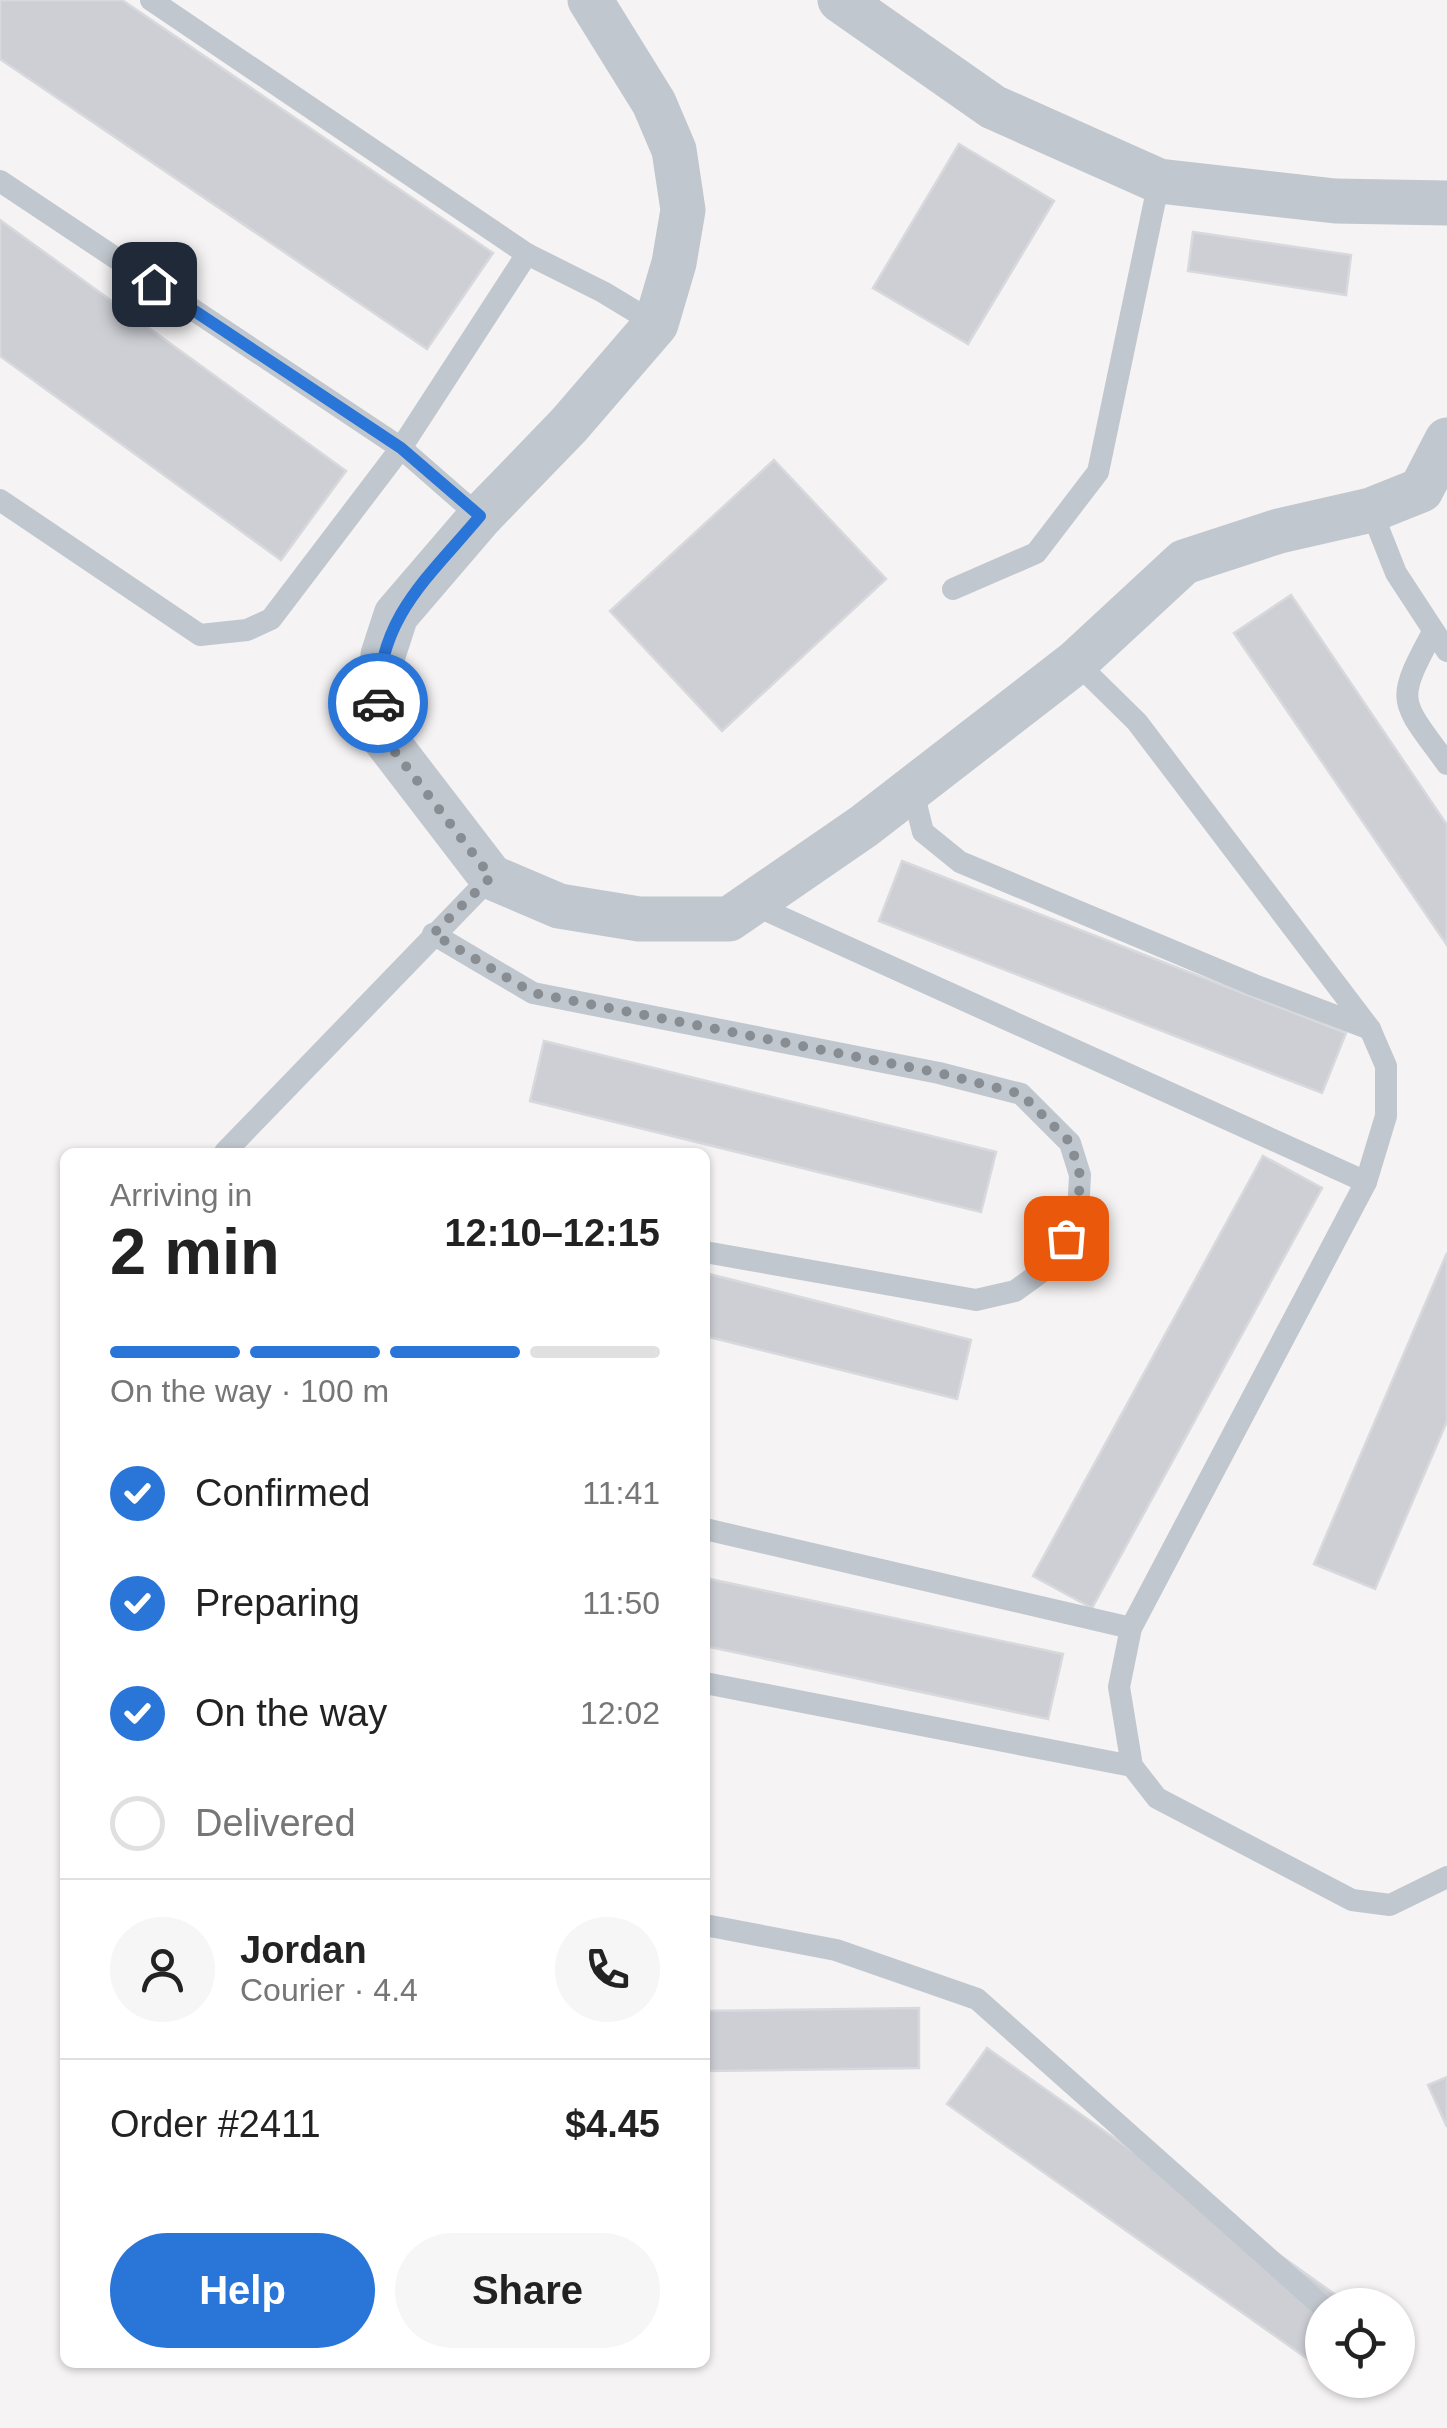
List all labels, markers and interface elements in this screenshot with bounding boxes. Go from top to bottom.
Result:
pin [112,242,197,327]
icon: home [127,257,182,312]
courier [328,653,428,753]
icon: car [351,676,406,731]
text: Arriving in [110,1177,252,1213]
pin [1024,1196,1109,1281]
icon: bag [1039,1211,1094,1266]
text: 12:10–12:15 [444,1212,660,1254]
text: 2 min [110,1215,280,1288]
text: On the way · 100 m [110,1373,389,1409]
icon: check [110,1466,165,1521]
text: Confirmed [195,1472,370,1514]
text: 11:41 [582,1475,660,1511]
icon: check [110,1576,165,1631]
text: Preparing [195,1582,360,1624]
text: 11:50 [582,1585,660,1621]
icon: check [110,1686,165,1741]
text: On the way [195,1692,387,1734]
text: 12:02 [580,1695,660,1731]
text: Delivered [195,1802,356,1844]
button: person [110,1917,215,2022]
button: phone [555,1917,660,2022]
text: Jordan [240,1929,367,1971]
text: Courier · 4.4 [240,1972,418,2008]
text: Order #2411 [110,2103,321,2145]
text: $4.45 [565,2103,660,2145]
button: Help [110,2233,375,2348]
button: Share [395,2233,660,2348]
map controls [1305,2288,1415,2398]
button: locate [1305,2288,1415,2398]

